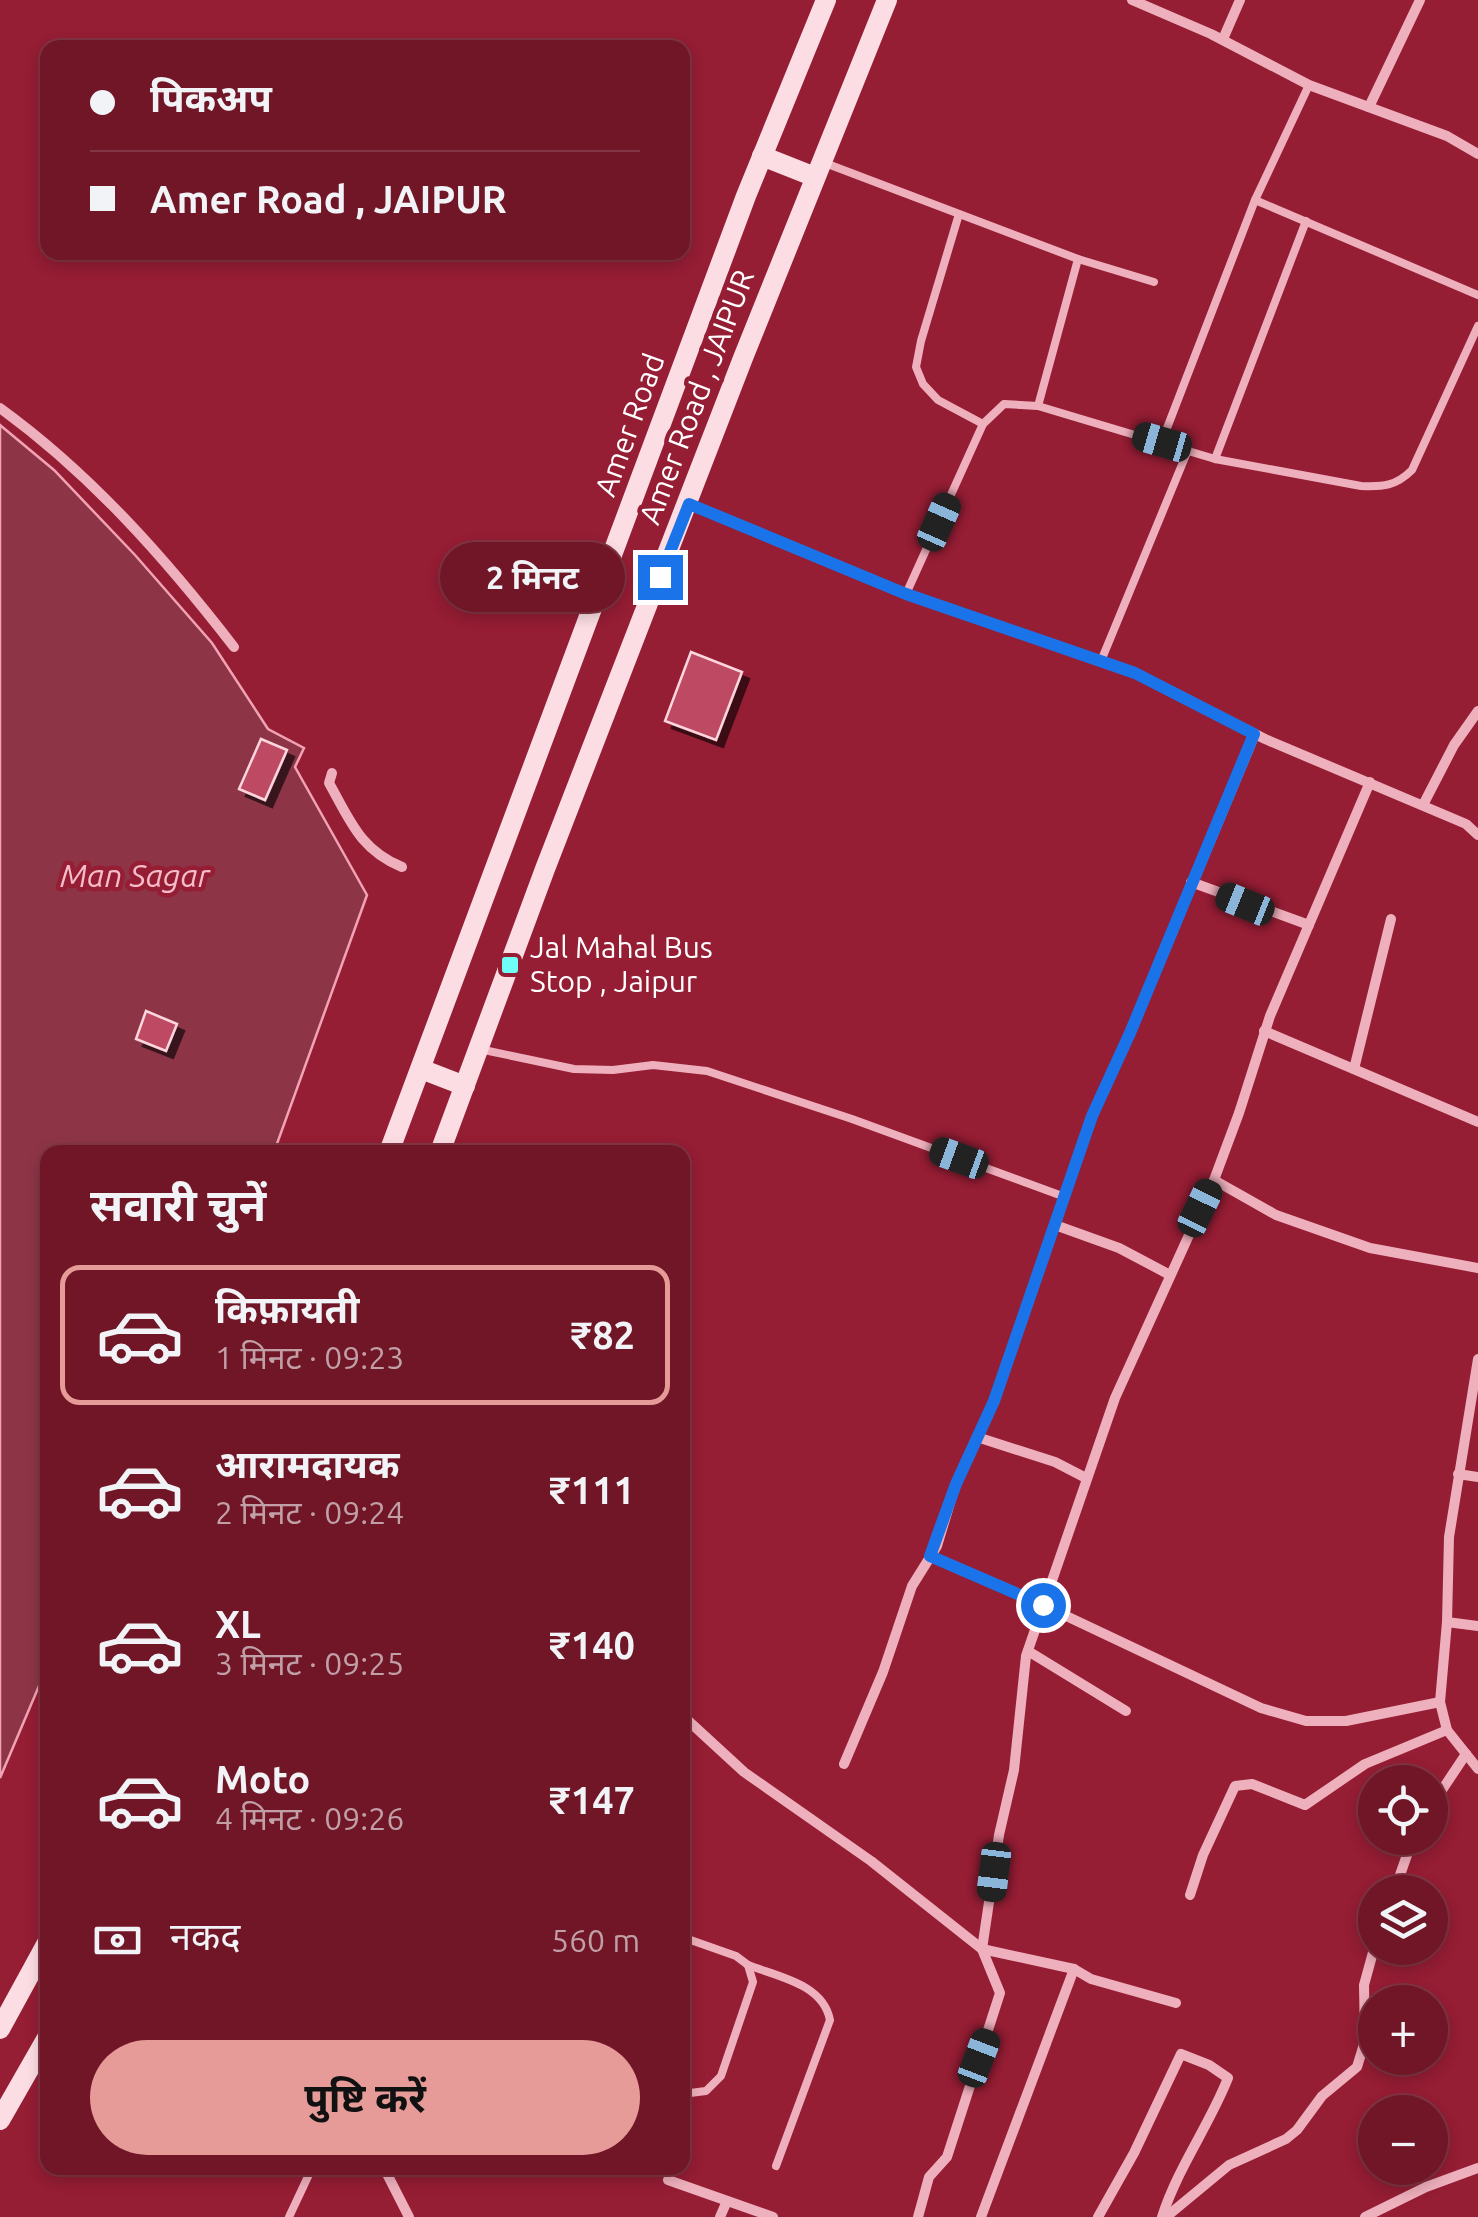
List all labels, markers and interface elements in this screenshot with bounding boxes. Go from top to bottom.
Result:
text: पिकअप [150,77,272,119]
text: Amer Road , JAIPUR [150,178,507,220]
street label: Amer Road , JAIPUR [632,265,760,529]
street label: Amer Road [588,349,671,501]
car [1129,419,1195,465]
car [913,488,965,556]
callout: 2 मिनट [440,542,625,612]
route end [638,555,683,600]
text: 2 मिनट [486,559,579,595]
water label: Man Sagar [60,857,211,893]
car [1212,879,1278,929]
place label: Jal Mahal Bus Stop , Jaipur [530,930,713,998]
marker: Jal Mahal Bus Stop , Jaipur [499,954,521,976]
car [926,1134,992,1182]
car [1173,1174,1227,1242]
text: सवारी चुनें [90,1179,266,1230]
text: किफ़ायती [215,1288,359,1330]
icon: car [95,1290,185,1380]
text: ₹82 [571,1314,635,1356]
text: 1 मिनट · 09:23 [215,1339,404,1375]
text: आरामदायक [215,1443,399,1485]
icon: car [95,1445,185,1535]
text: ₹111 [549,1469,635,1511]
text: 2 मिनट · 09:24 [215,1494,404,1530]
route start [1021,1583,1066,1628]
icon: car [95,1600,185,1690]
text: XL [215,1603,261,1645]
text: ₹140 [549,1624,635,1666]
text: 3 मिनट · 09:25 [215,1645,404,1681]
icon: car [95,1755,185,1845]
text: Moto [215,1758,310,1800]
map controls [1358,1765,1448,2185]
button: locate [1358,1765,1448,1855]
text: ₹147 [549,1779,635,1821]
text: 4 मिनट · 09:26 [215,1800,404,1836]
car [975,1840,1013,1904]
button: layers [1358,1875,1448,1965]
icon: cash [90,1913,145,1968]
text: नकद [170,1915,240,1957]
text: 560 m [551,1922,640,1958]
button: + [1358,1985,1448,2075]
car [954,2025,1004,2091]
button: पुष्टि करें [90,2040,640,2155]
button: − [1358,2095,1448,2185]

